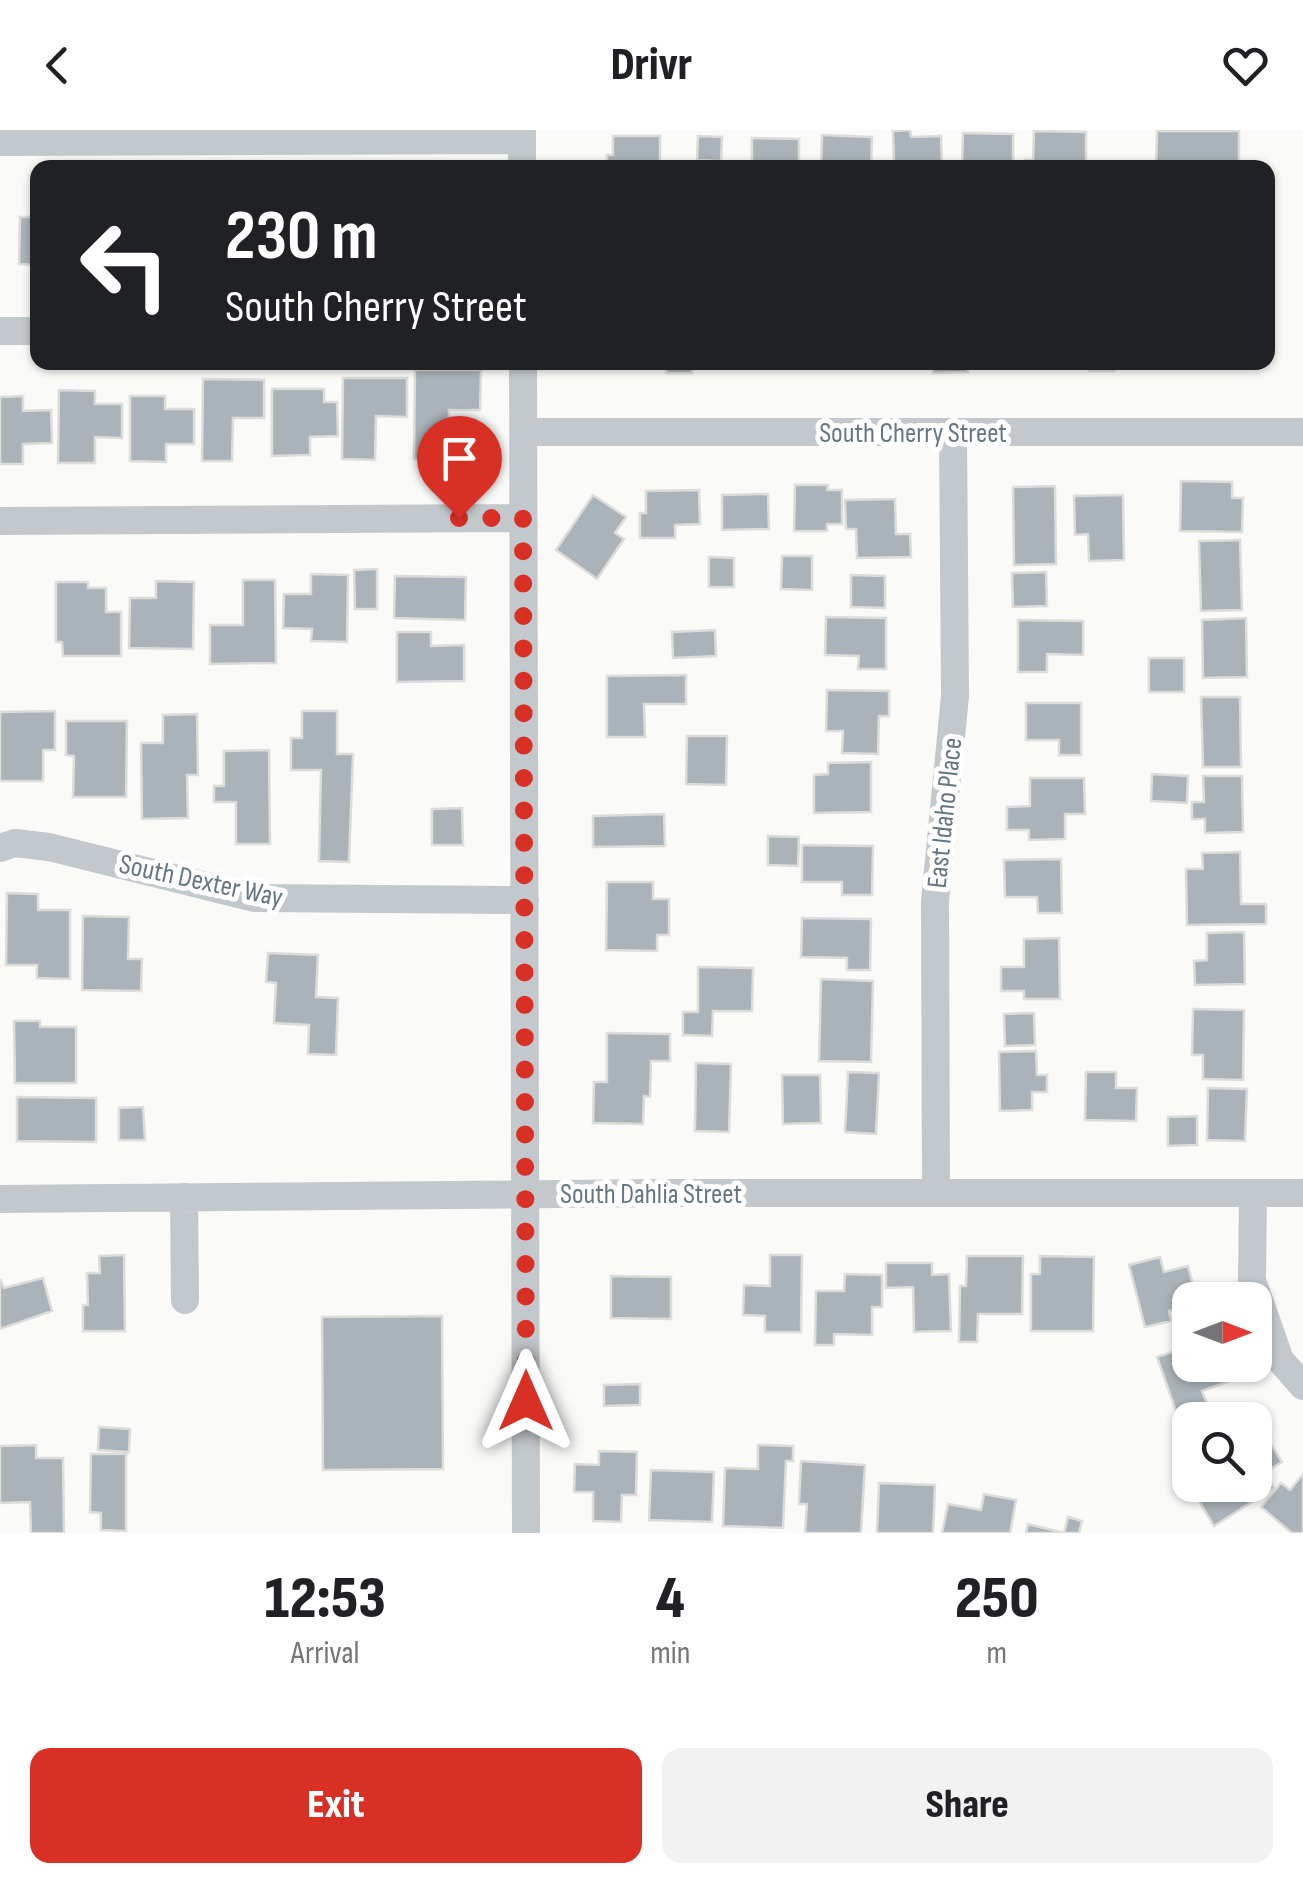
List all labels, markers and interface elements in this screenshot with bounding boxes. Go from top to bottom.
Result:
icon: back [30,38,85,93]
text: Drivr [611,38,692,93]
icon: heart [1218,38,1273,93]
text: 230 m [225,195,378,279]
icon: left [60,200,190,330]
text: South Cherry Street [225,280,527,335]
pin [417,416,502,519]
street label: South Cherry Street [819,417,1007,450]
icon: arrive [432,431,487,486]
street label: East Idaho Place [921,736,969,890]
street label: South Dexter Way [116,848,286,914]
street label: South Dahlia Street [560,1178,742,1211]
north arrow [1172,1282,1272,1382]
map controls [1172,1282,1272,1502]
position arrow [474,1349,578,1453]
button: search [1172,1402,1272,1502]
text: 12:53 [264,1563,386,1635]
text: 4 [656,1563,685,1635]
text: 250 [955,1563,1039,1635]
text: Arrival [291,1634,360,1673]
text: min [650,1634,691,1673]
text: m [986,1634,1007,1673]
button: Exit [30,1748,642,1863]
button: Share [662,1748,1273,1863]

